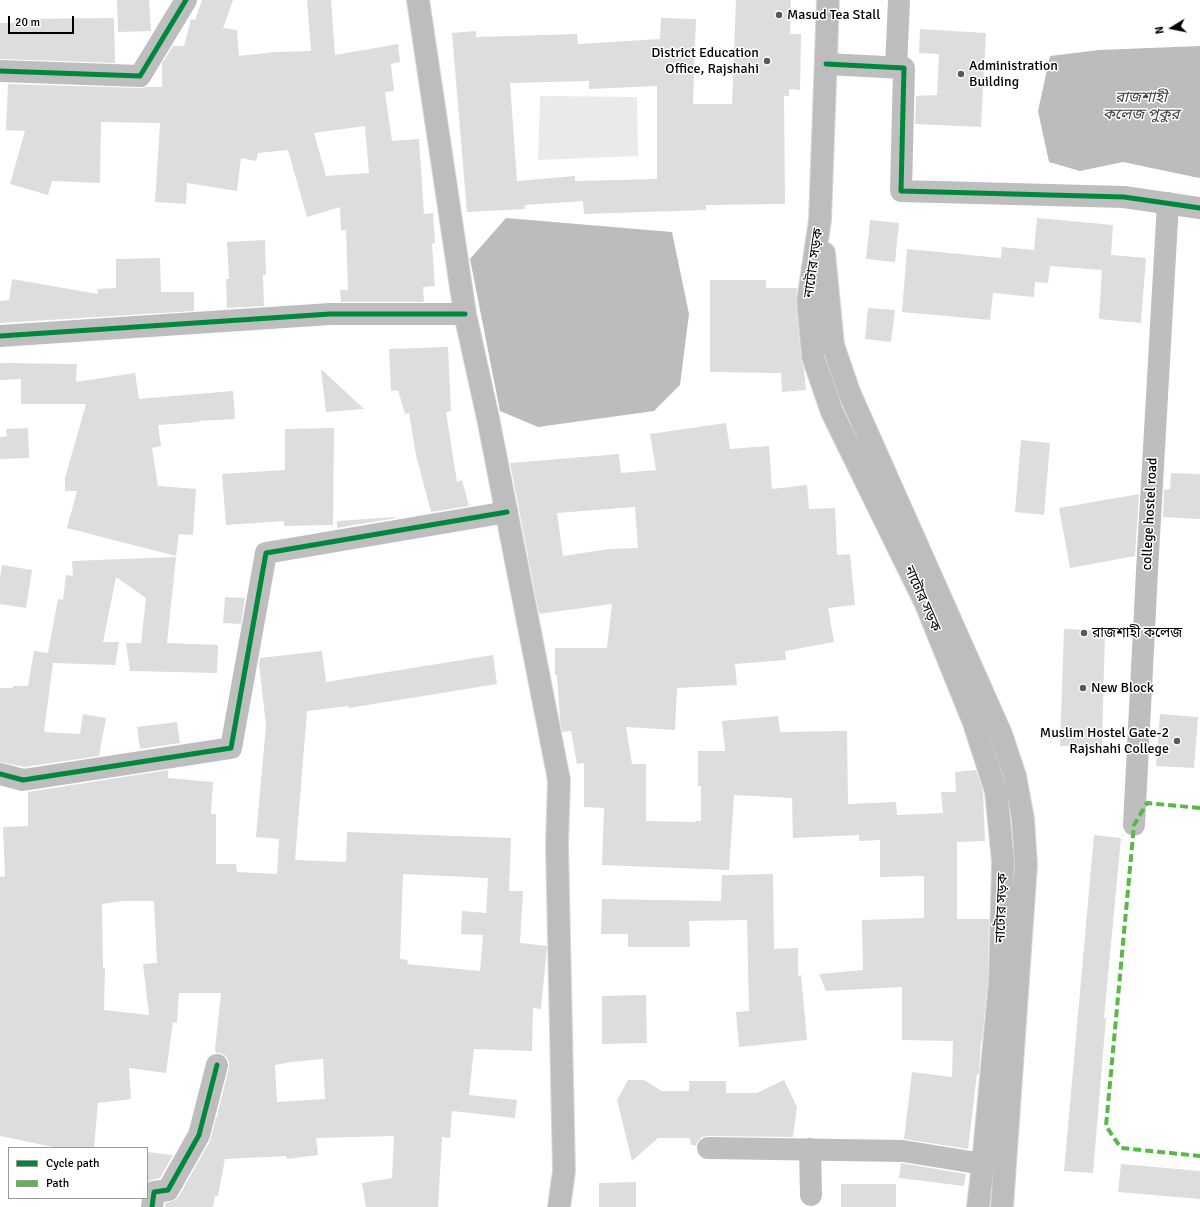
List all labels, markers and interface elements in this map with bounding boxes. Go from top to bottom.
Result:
place label: Masud Tea Stall [787,7,880,23]
scale bar [10,8,76,34]
north arrow [1152,8,1192,48]
marker: Masud Tea Stall [774,10,784,20]
text: 20 m [15,15,40,30]
text: N [1153,25,1167,35]
place label: District Education Office, Rajshahi [651,45,759,78]
marker: District Education Office, Rajshahi [762,56,772,66]
place label: Administration Building [969,58,1058,90]
marker: Administration Building [956,69,966,79]
water label: রাজশাহী কলেজ পুকুর [1103,89,1179,124]
street label: নাটোর সড়ক [801,227,827,299]
street label: college hostel road [1139,457,1161,571]
street label: নাটোর সড়ক [900,564,944,634]
place label: রাজশাহী কলেজ [1092,625,1182,641]
marker: রাজশাহী কলেজ [1079,628,1089,638]
place label: New Block [1091,680,1154,696]
marker: New Block [1078,683,1088,693]
place label: Muslim Hostel Gate-2 Rajshahi College [1040,725,1169,758]
marker: Muslim Hostel Gate-2 Rajshahi College [1172,736,1182,746]
street label: নাটোর সড়ক [992,873,1012,943]
legend [8,1147,148,1199]
text: Cycle path [46,1156,99,1171]
text: Path [46,1176,69,1191]

